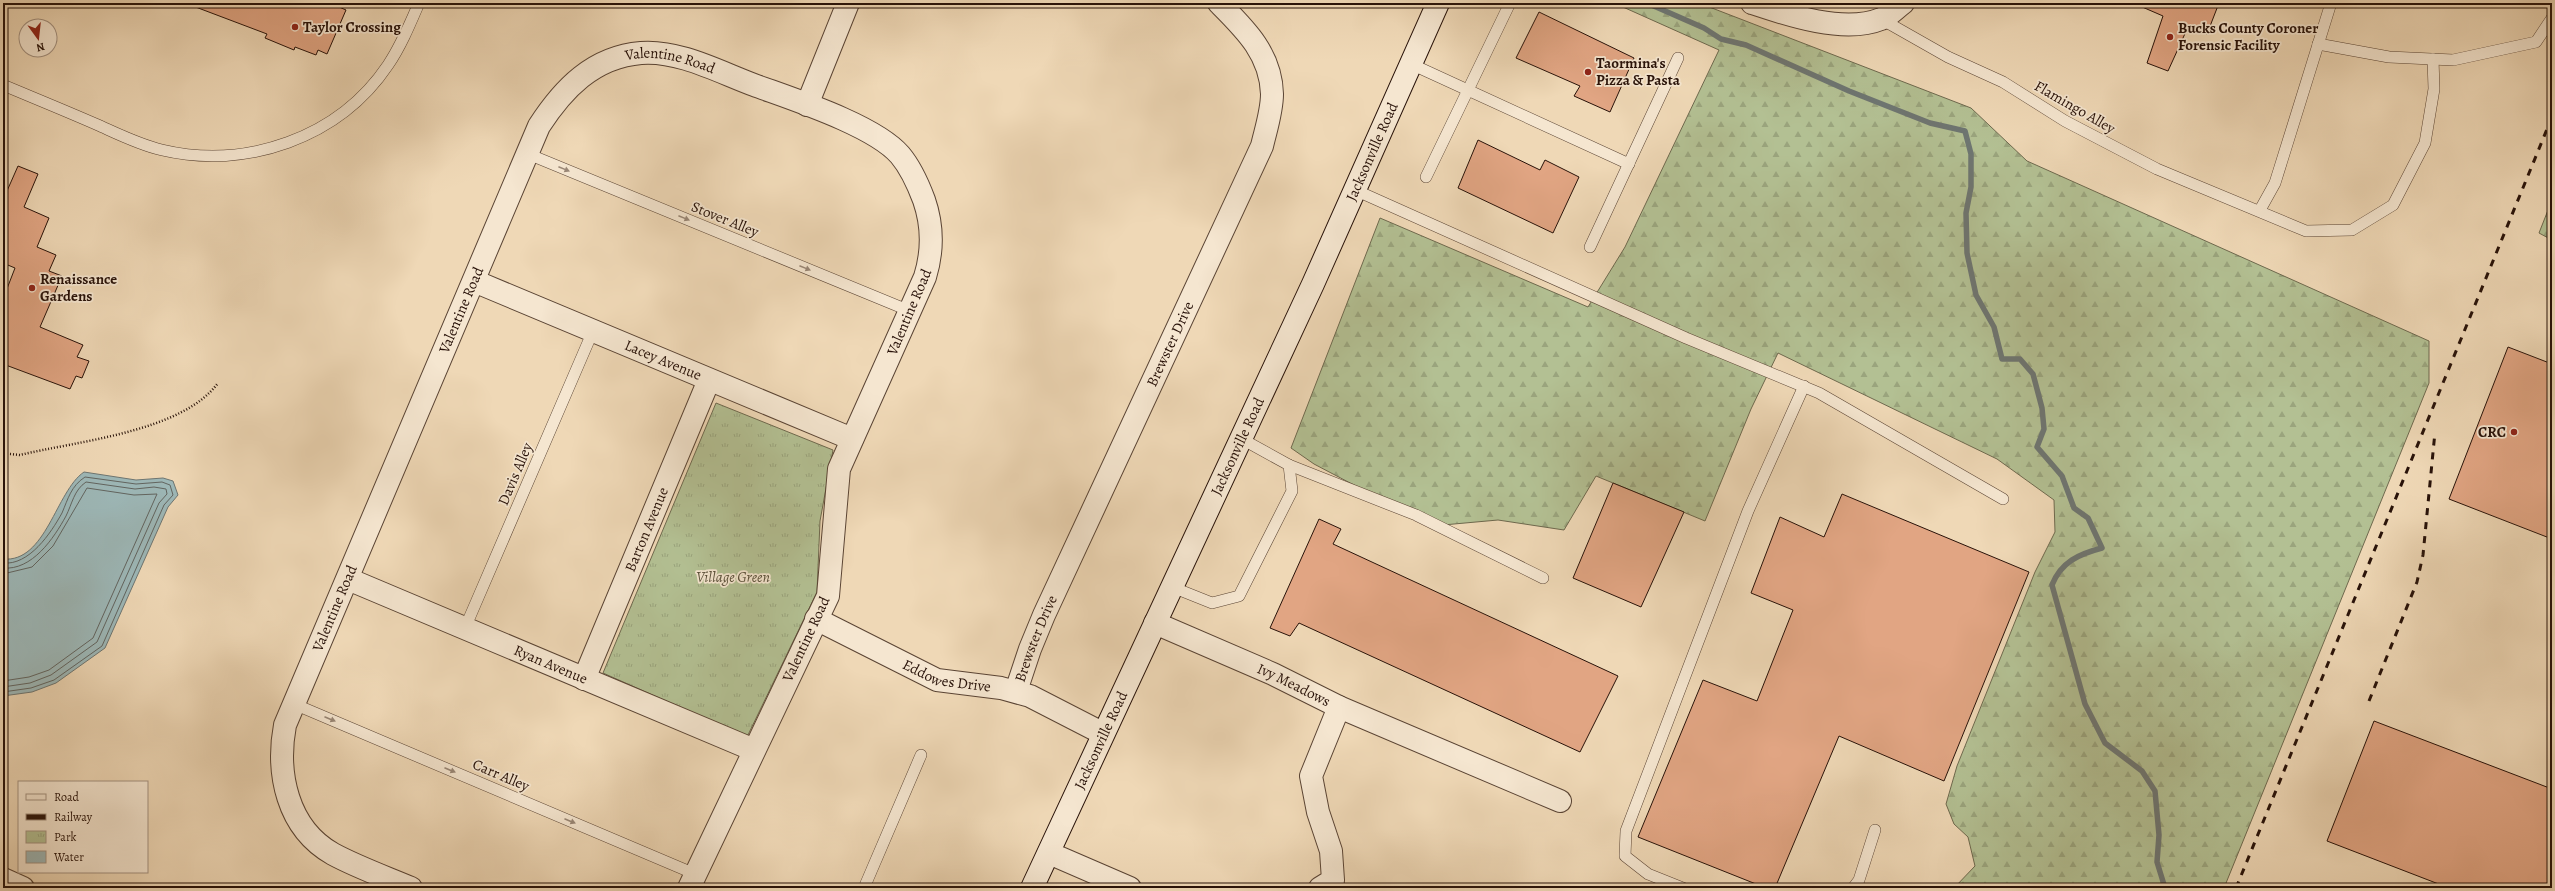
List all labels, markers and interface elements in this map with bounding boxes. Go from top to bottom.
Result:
place label: Taylor Crossing [303,17,401,37]
north arrow [18,18,58,58]
place label: Bucks County Coroner Forensic Facility [2178,18,2318,55]
marker: Taylor Crossing [290,22,300,32]
marker: Bucks County Coroner Forensic Facility [2165,32,2175,42]
text: N [35,39,46,55]
street label: Valentine Road [622,43,719,79]
place label: Taormina's Pizza & Pasta [1596,53,1681,90]
marker: Taormina's Pizza & Pasta [1583,67,1593,77]
street label: Flamingo Alley [2031,76,2119,138]
street label: Jacksonville Road [1341,98,1403,204]
one-way arrow [559,166,571,172]
street label: Stover Alley [688,196,762,242]
one-way arrow [679,216,691,222]
street label: Valentine Road [433,263,489,357]
one-way arrow [799,265,811,271]
street label: Valentine Road [881,265,937,359]
place label: Renaissance Gardens [40,269,117,306]
marker: Renaissance Gardens [27,283,37,293]
street label: Brewster Drive [1142,298,1199,390]
street label: Lacey Avenue [622,335,705,385]
street label: Jacksonville Road [1206,393,1269,499]
place label: CRC [2478,422,2506,442]
marker: CRC [2509,427,2519,437]
street label: Davis Alley [493,439,537,508]
street label: Barton Avenue [620,484,673,575]
street label: Valentine Road [307,561,362,655]
park label: Village Green [696,567,770,587]
street label: Valentine Road [777,592,835,686]
street label: Brewster Drive [1010,592,1062,685]
street label: Ryan Avenue [511,640,591,689]
street label: Eddowes Drive [899,654,992,697]
street label: Ivy Meadows [1254,658,1334,711]
street label: Jacksonville Road [1069,687,1133,792]
one-way arrow [325,717,337,723]
street label: Carr Alley [469,754,533,796]
one-way arrow [445,767,456,773]
legend [18,781,148,873]
text: Road [54,789,80,805]
text: Railway [54,809,93,825]
one-way arrow [564,818,576,824]
text: Park [54,829,77,845]
text: Water [53,849,84,865]

